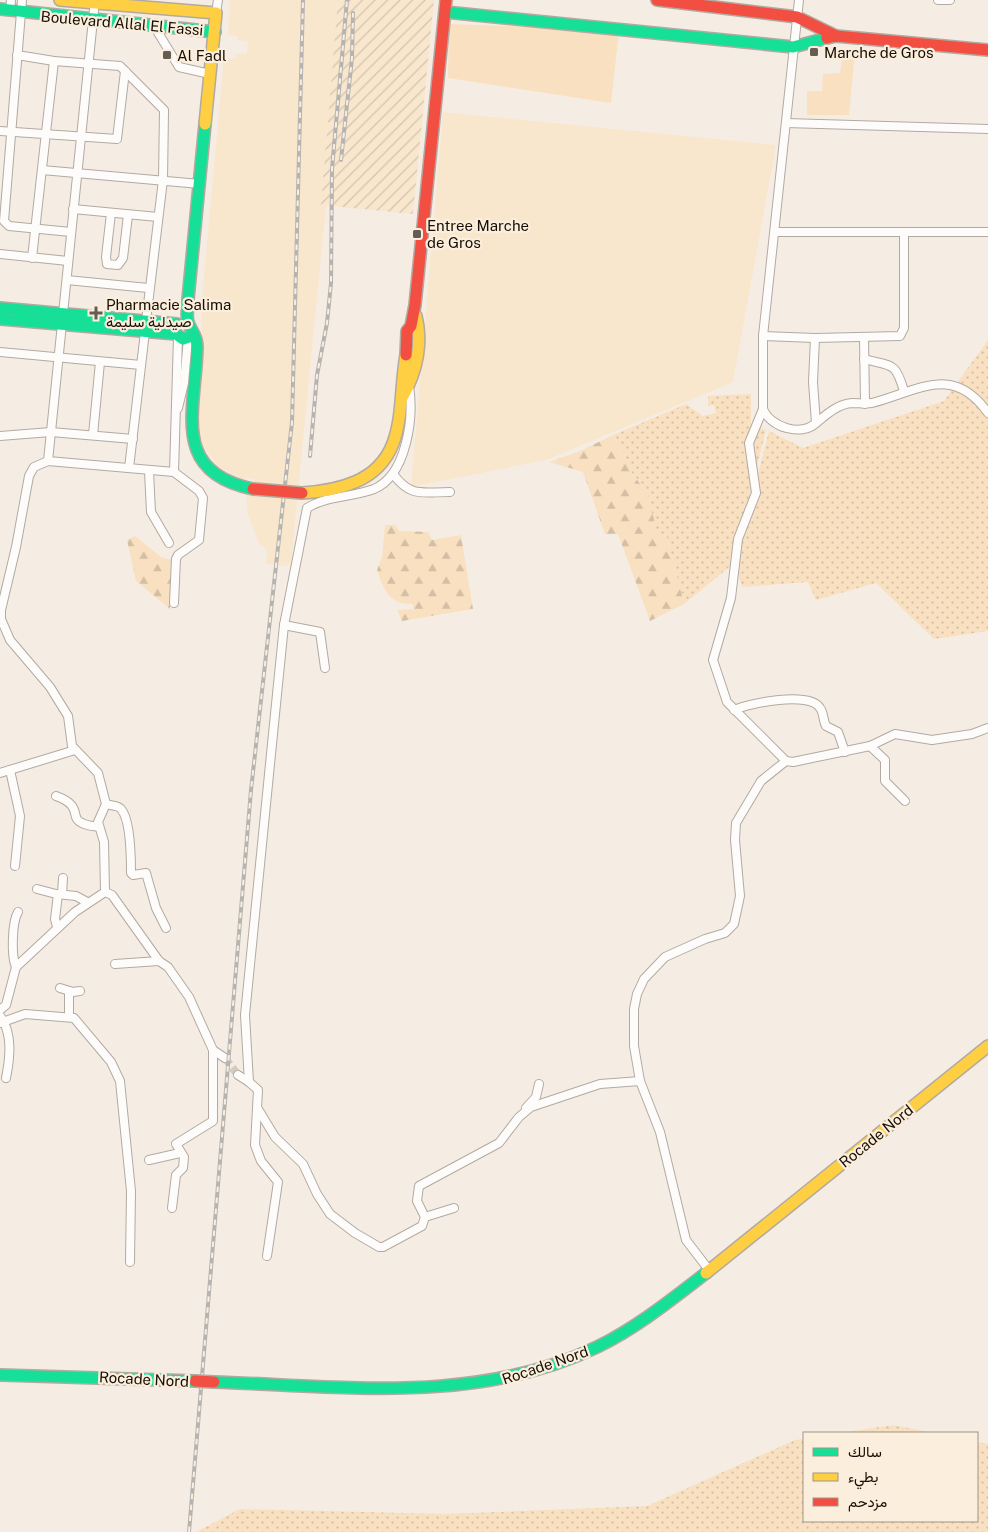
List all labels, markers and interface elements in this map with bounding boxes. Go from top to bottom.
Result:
street label: Boulevard Allal El Fassi [40,7,204,39]
place label: Marche de Gros [824,44,934,61]
marker: Marche de Gros [808,46,820,58]
place label: Al Fadl [177,47,227,64]
marker: Al Fadl [161,49,173,61]
place label: Entree Marche de Gros [427,217,529,251]
marker: Entree Marche de Gros [411,228,423,240]
place label: Pharmacie Salima صيدلية سليمة [106,296,231,331]
marker: Pharmacie Salima صيدلية سليمة [90,307,102,319]
street label: Rocade Nord [836,1101,916,1171]
street label: Rocade Nord [500,1342,590,1388]
street label: Rocade Nord [99,1368,189,1390]
legend [803,1432,978,1522]
text: سالك [848,1443,882,1460]
text: بطيء [848,1468,878,1490]
text: مزدحم [848,1493,887,1512]

